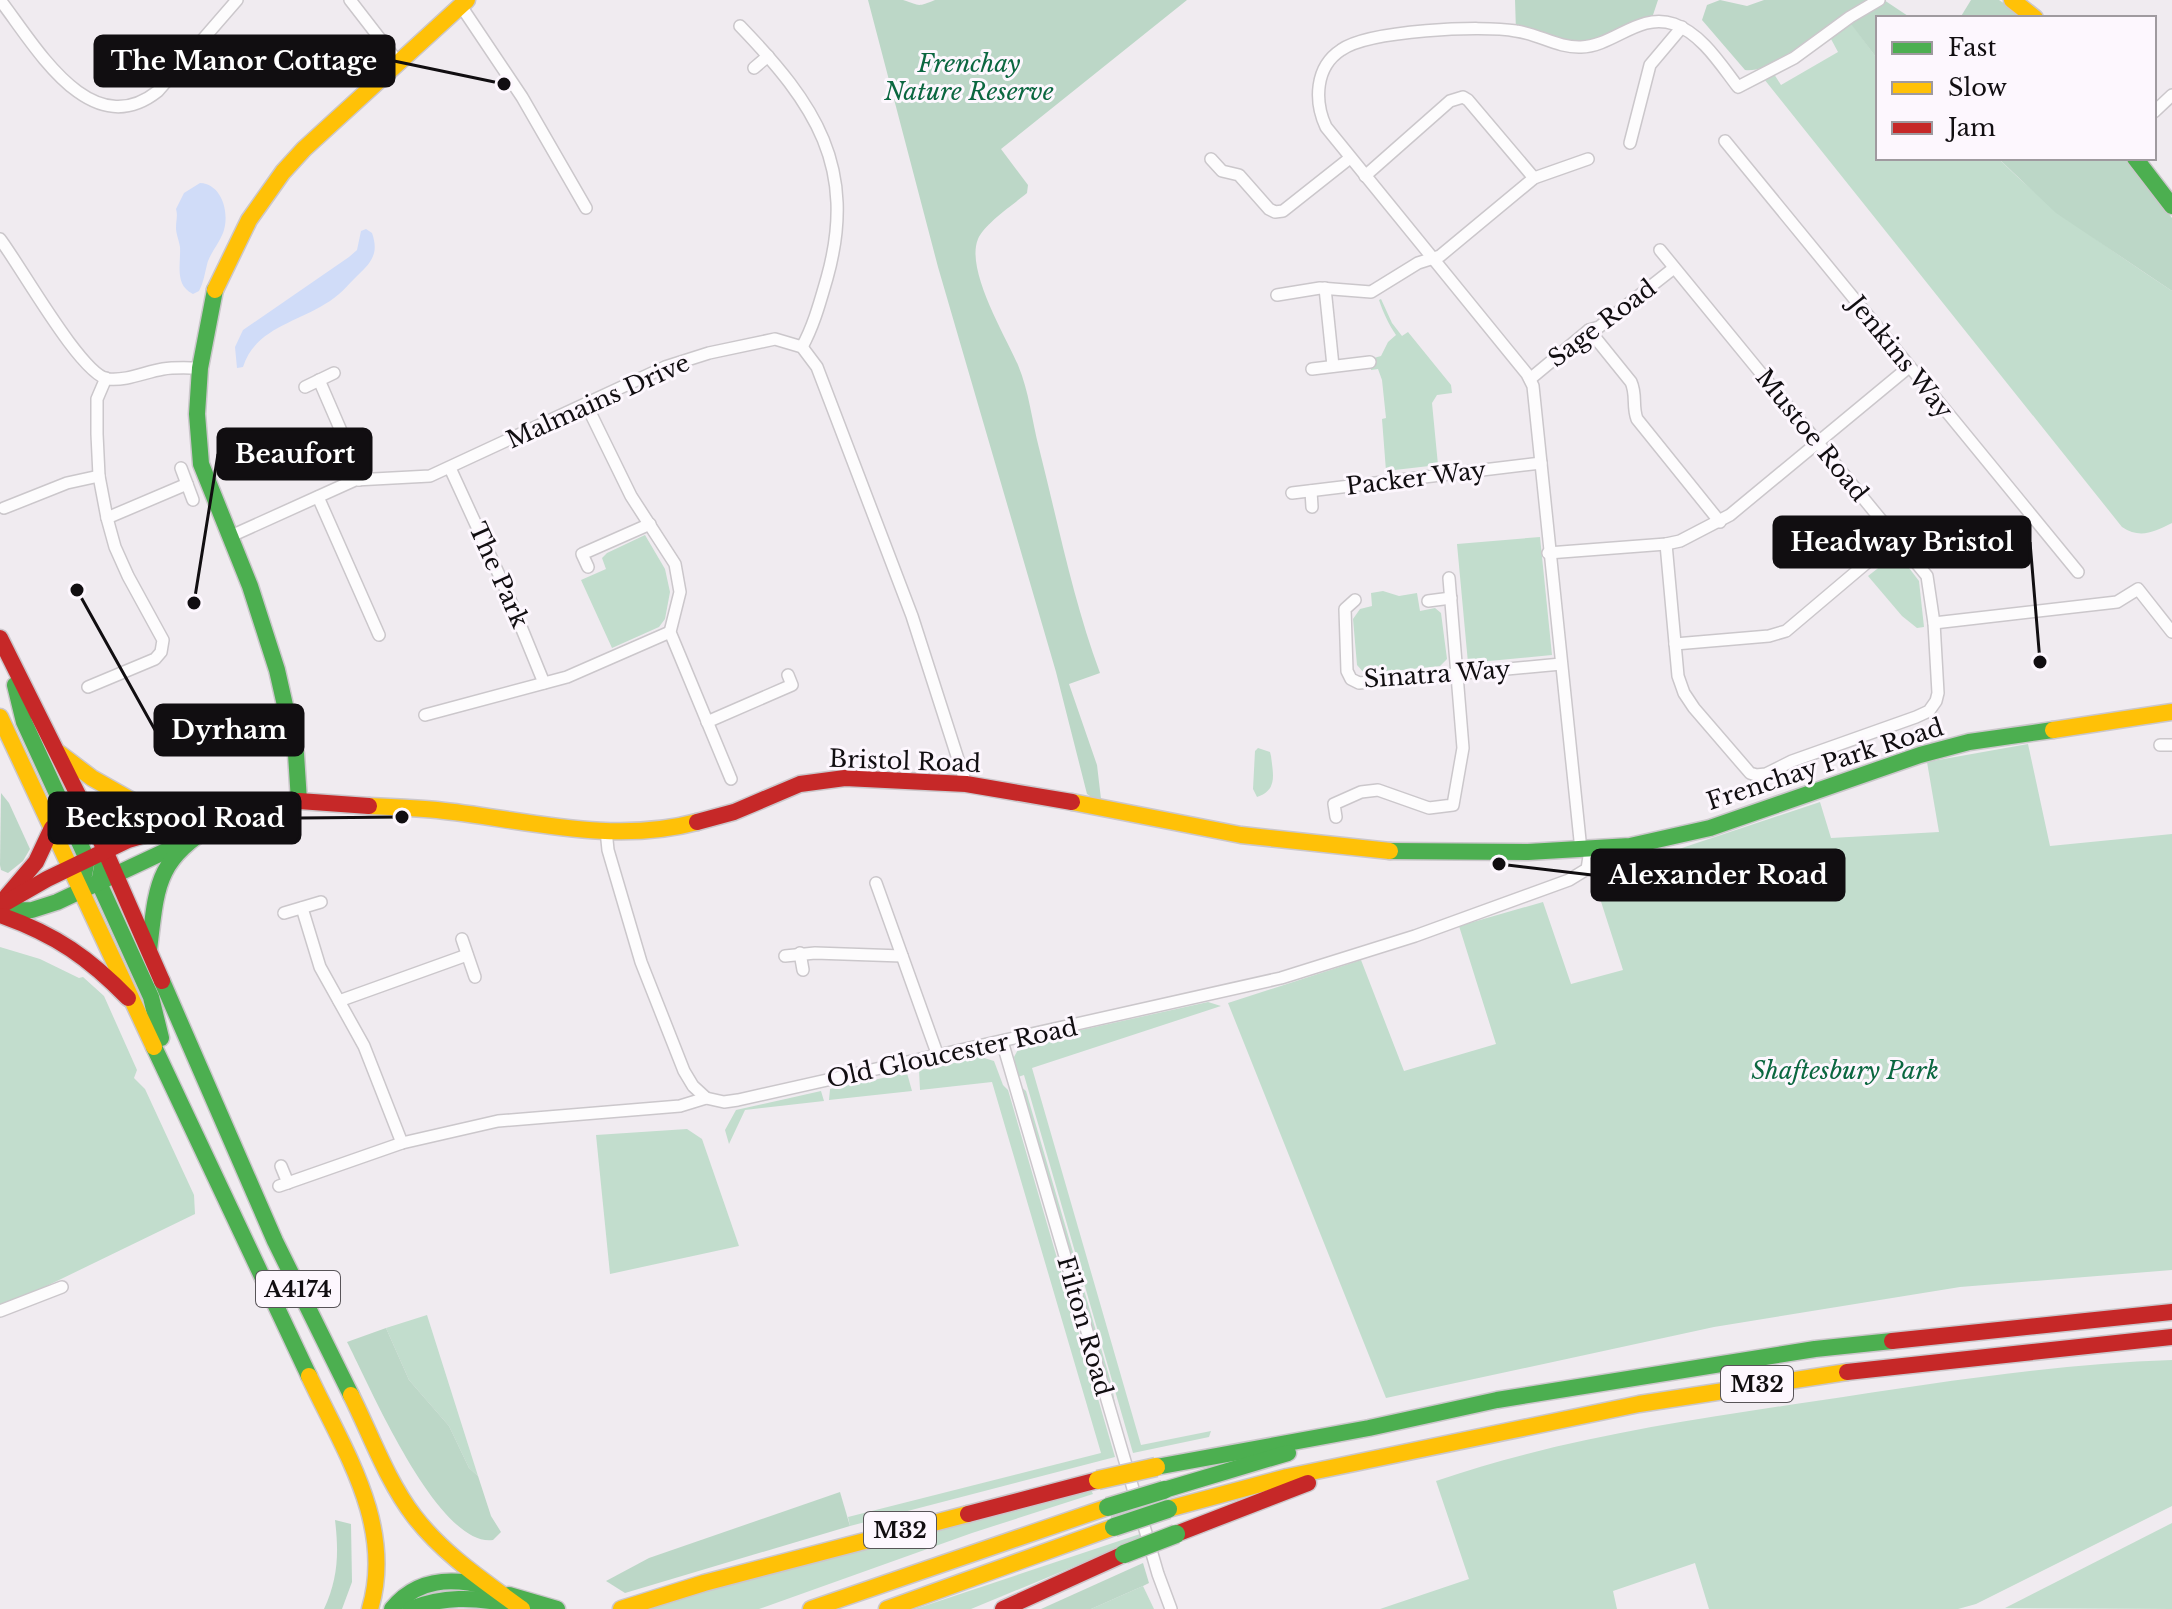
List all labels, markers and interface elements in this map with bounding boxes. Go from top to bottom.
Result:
legend [1876,16,2156,160]
text: Fast [1948,33,1996,62]
callout: The Manor Cottage [95,36,394,86]
text: The Manor Cottage [111,45,377,77]
park label: Frenchay Nature Reserve [883,49,1054,106]
text: Slow [1948,73,2007,102]
text: Jam [1945,113,1996,142]
street label: Sage Road [1542,273,1662,373]
street label: Jenkins Way [1841,287,1960,425]
street label: Malmains Drive [502,348,694,454]
street label: Mustoe Road [1750,363,1874,507]
callout: Beaufort [218,429,371,479]
text: Beaufort [235,438,355,470]
street label: Packer Way [1344,455,1488,501]
callout: Headway Bristol [1774,517,2030,567]
street label: The Park [463,518,535,632]
text: Headway Bristol [1790,526,2014,558]
street label: Sinatra Way [1363,654,1512,694]
callout: Dyrham [155,705,303,755]
street label: Frenchay Park Road [1703,712,1947,816]
text: Dyrham [171,714,287,746]
street label: Bristol Road [828,744,982,778]
callout: Beckspool Road [49,793,300,843]
text: Beckspool Road [65,802,285,834]
callout: Alexander Road [1592,850,1844,900]
text: Alexander Road [1607,859,1828,891]
street label: Old Gloucester Road [824,1012,1080,1094]
park label: Shaftesbury Park [1751,1056,1939,1085]
street label: Filton Road [1051,1253,1119,1399]
road number: A4174 [256,1271,340,1307]
road number: M32 [1721,1366,1793,1402]
road number: M32 [864,1512,936,1548]

